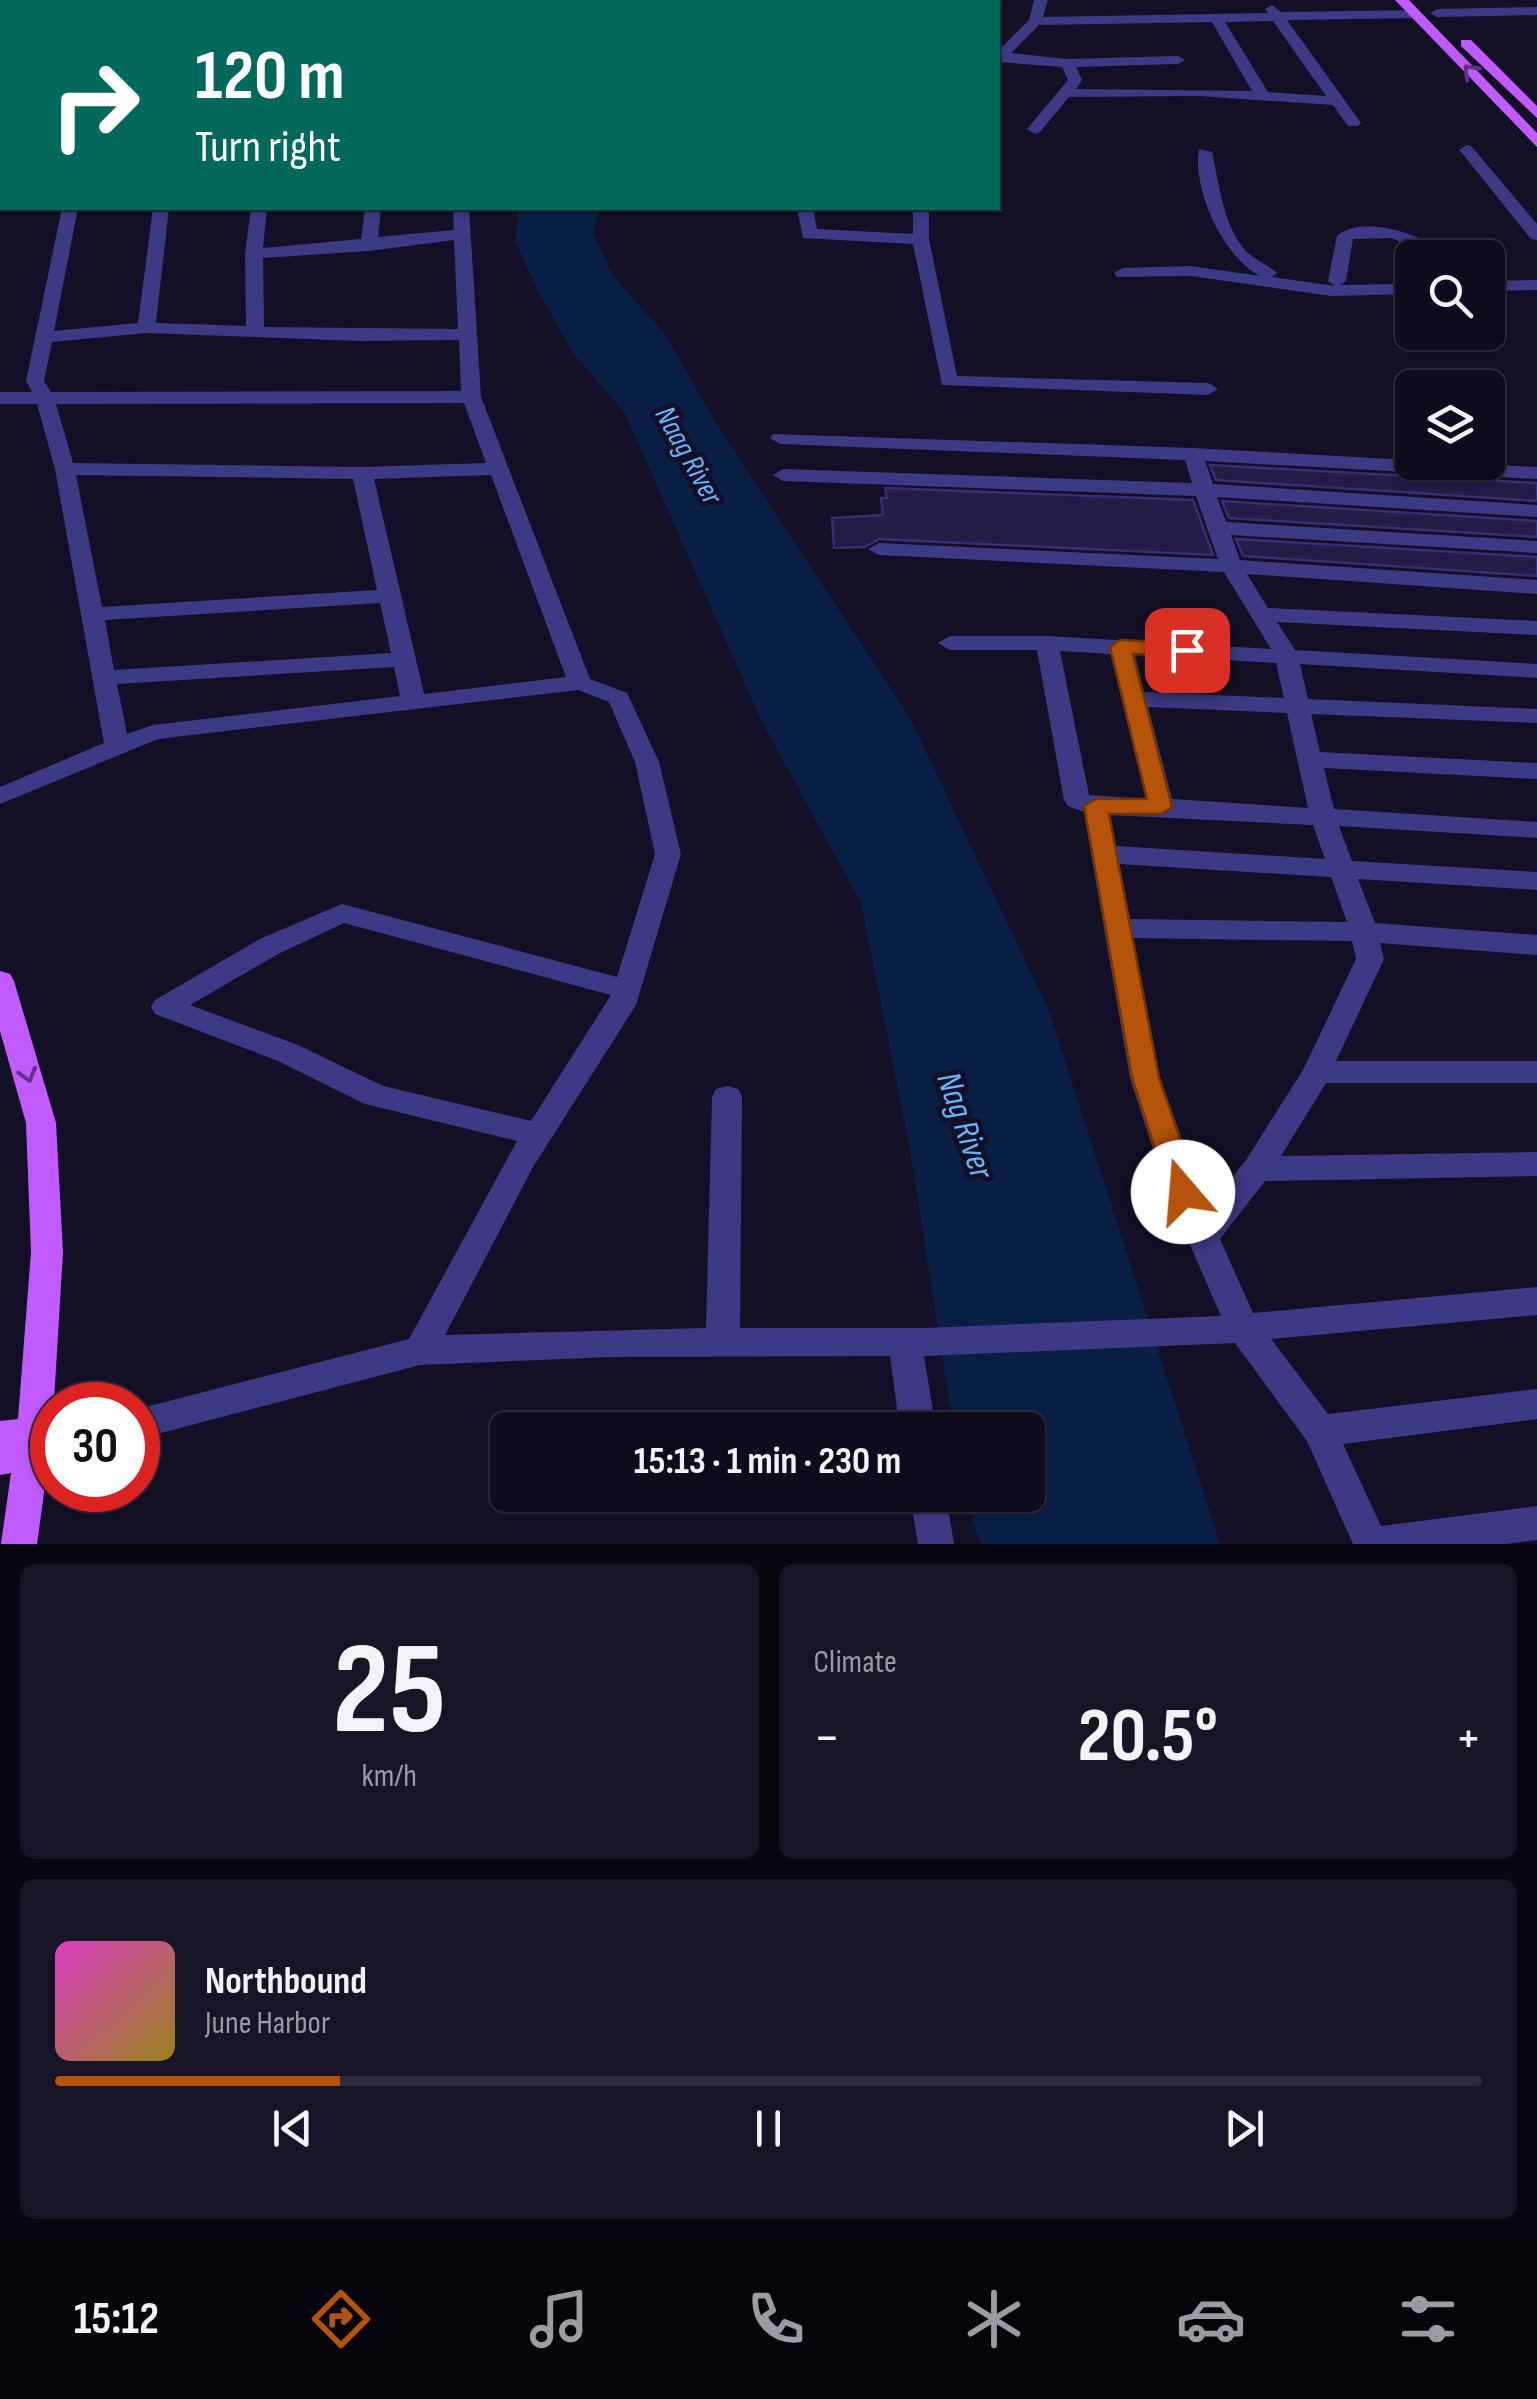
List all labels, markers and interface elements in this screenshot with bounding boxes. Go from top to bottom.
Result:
text: 120 m [195,35,345,119]
icon: right [30,40,160,170]
one-way arrow [1464,64,1482,83]
text: Turn right [195,120,341,175]
map controls [1395,240,1505,480]
button: search [1395,240,1505,350]
button: layers [1395,370,1505,480]
water label: Naag River [647,400,730,512]
pin [1145,608,1230,693]
icon: arrive [1160,623,1215,678]
one-way arrow [16,1066,37,1083]
water label: Nag River [926,1066,1003,1186]
position arrow [1131,1140,1235,1244]
speed limit sign: 30 [30,1382,160,1512]
text: 15:13 · 1 min · 230 m [634,1439,901,1484]
text: 25 [332,1614,446,1770]
text: Climate [814,1643,897,1682]
text: 20.5° [1078,1692,1218,1783]
text: − [814,1705,840,1772]
text: + [1455,1705,1482,1772]
text: km/h [362,1757,417,1796]
text: Northbound [205,1959,367,2004]
text: June Harbor [205,2004,330,2043]
icon: previous [265,2101,320,2156]
icon: pause [741,2101,796,2156]
icon: next [1217,2101,1272,2156]
icon: directions [306,2284,376,2354]
icon: music [524,2284,594,2354]
icon: phone [741,2284,811,2354]
icon: climate [959,2284,1029,2354]
icon: car [1176,2284,1246,2354]
icon: filters [1393,2284,1463,2354]
text: 15:12 [74,2292,159,2347]

